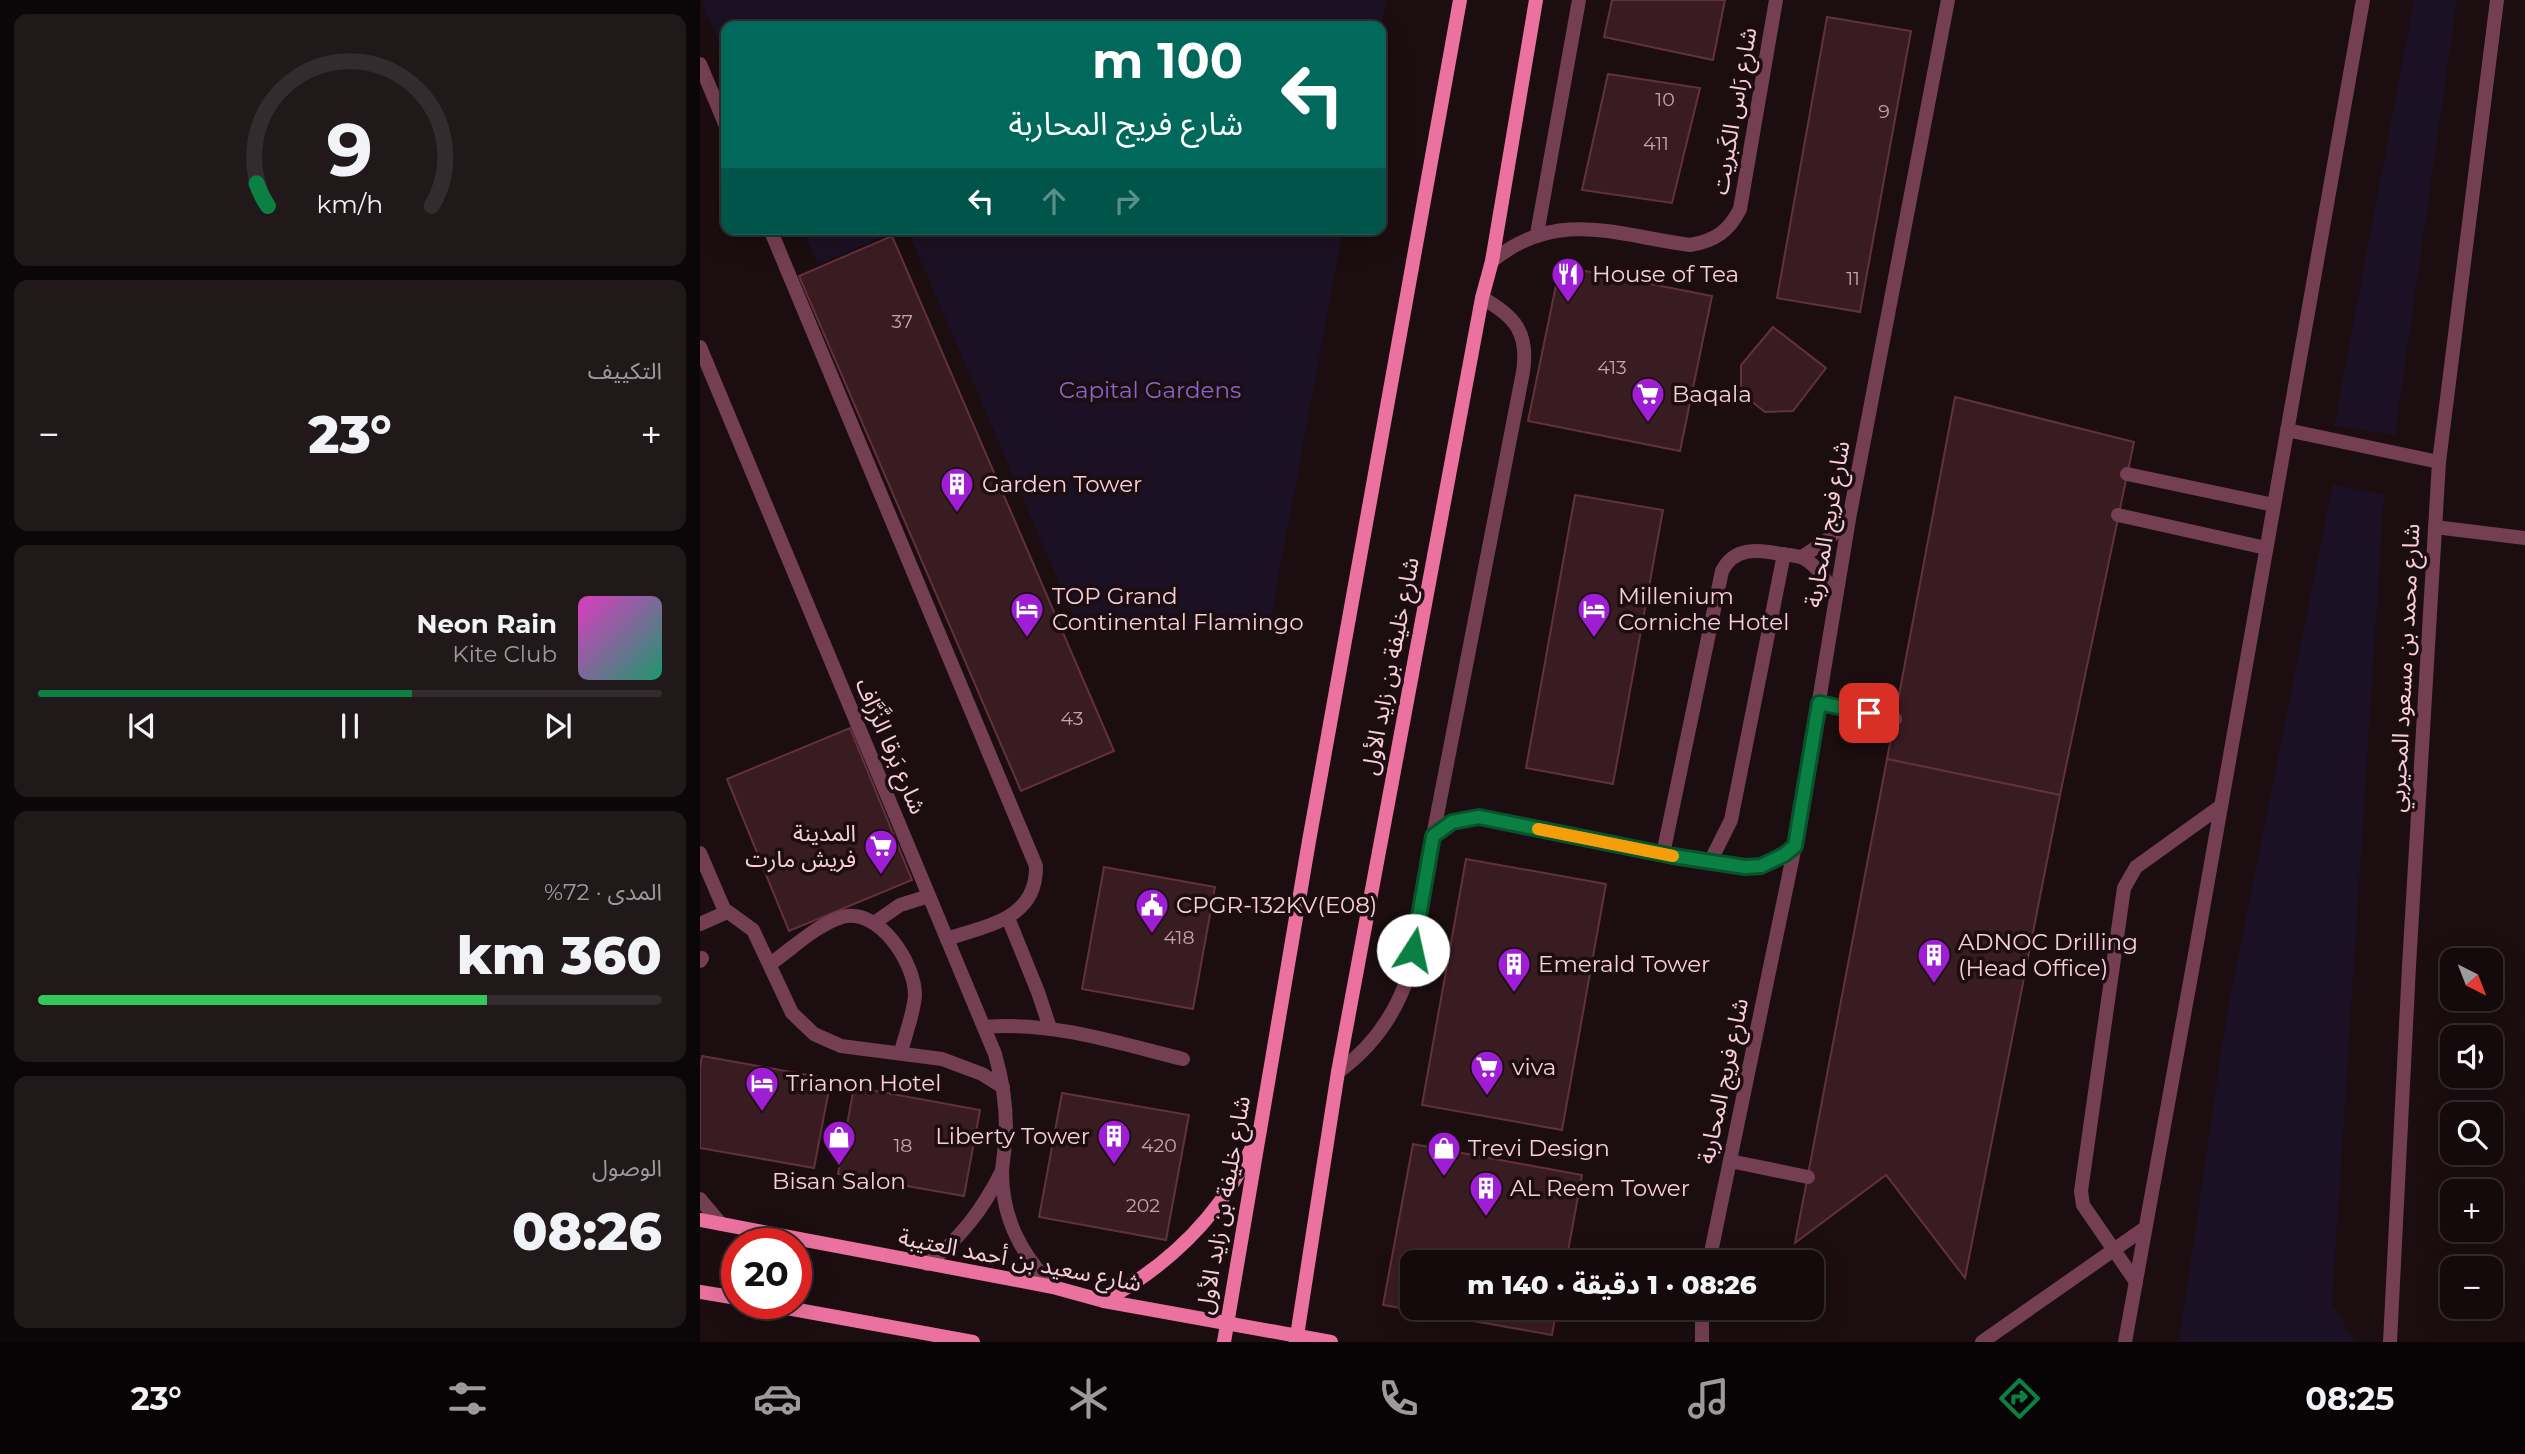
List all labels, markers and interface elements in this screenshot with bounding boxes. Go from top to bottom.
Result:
street label: شارع رَاس الكَبريت [1705,25,1765,197]
text: 100 m [1092,31,1243,90]
icon: left [1267,49,1358,140]
house number: 10 [1655,88,1675,111]
house number: 9 [1878,100,1890,123]
text: شارع فريج المحاربة [1008,104,1243,143]
text: 9 [327,106,373,194]
house number: 411 [1643,132,1669,155]
icon: left [962,182,1000,220]
icon: ahead [1035,182,1073,220]
icon: right [1108,182,1146,220]
text: km/h [317,189,383,219]
restaurant icon: House of Tea [1549,255,1587,304]
place label: House of Tea [1592,260,1739,288]
house number: 11 [1846,267,1860,290]
house number: 37 [891,310,913,333]
house number: 413 [1597,356,1627,379]
text: التكييف [588,357,662,385]
supermarket icon: Baqala [1629,375,1667,424]
park label: Capital Gardens [1059,376,1241,404]
place label: Baqala [1672,380,1752,408]
text: 23° [308,403,392,466]
text: − [38,411,60,458]
text: + [640,411,662,458]
street label: شارع فريج المحاربة [1799,439,1858,610]
building icon: Garden Tower [938,465,976,514]
place label: Garden Tower [982,470,1142,498]
street label: شارع محمد بن مسعود المحيربي [2382,523,2429,813]
street label: شارع خليفة بن زايد الأول [1355,555,1428,778]
place label: TOP Grand Continental Flamingo [1052,582,1304,636]
place label: Millenium Corniche Hotel [1618,582,1789,636]
hotel icon: TOP Grand Continental Flamingo [1008,590,1046,639]
hotel icon: Millenium Corniche Hotel [1575,590,1613,639]
text: Neon Rain [416,608,557,640]
text: Kite Club [452,640,557,668]
street label: شارع بَرقا الزَّرَّاف [847,673,934,819]
pin [1839,683,1899,743]
icon: arrive [1850,694,1888,732]
icon: previous [123,707,161,745]
icon: pause [331,707,369,745]
icon: next [539,707,577,745]
house number: 43 [1061,707,1084,730]
place label: المدينة فريش مارت [745,819,856,873]
supermarket icon: المدينة فريش مارت [862,827,900,876]
text: المدى · 72% [544,878,662,906]
public building icon: CPGR-132KV(E08) [1133,886,1171,935]
place label: CPGR-132KV(E08) [1176,891,1377,919]
position arrow [1376,913,1450,987]
text: 360 km [457,924,662,987]
house number: 418 [1163,926,1195,949]
place label: ADNOC Drilling (Head Office) [1958,928,2138,982]
building icon: ADNOC Drilling (Head Office) [1915,936,1953,985]
building icon: Emerald Tower [1495,945,1533,994]
north arrow [2440,948,2502,1012]
map controls [2440,948,2503,1319]
place label: Emerald Tower [1538,950,1710,978]
street label: شارع فريج المحاربة [1692,996,1757,1167]
button: sound [2440,1025,2503,1088]
supermarket icon: viva [1468,1048,1506,1097]
place label: viva [1512,1053,1556,1081]
hotel icon: Trianon Hotel [743,1064,781,1113]
place label: Trianon Hotel [786,1069,941,1097]
street label: شارع خليفة بن زايد الأول [1190,1094,1259,1317]
button: search [2440,1102,2503,1165]
building icon: Liberty Tower [1095,1117,1133,1166]
shop icon: Bisan Salon [820,1118,858,1167]
place label: Liberty Tower [935,1122,1090,1150]
shop icon: Trevi Design [1425,1129,1463,1178]
house number: 18 [894,1134,912,1157]
house number: 420 [1141,1134,1177,1157]
place label: Trevi Design [1468,1134,1610,1162]
text: الوصول [592,1154,662,1182]
place label: Bisan Salon [772,1167,906,1195]
building icon: AL Reem Tower [1467,1169,1505,1218]
place label: AL Reem Tower [1510,1174,1690,1202]
button: + [2440,1179,2503,1242]
house number: 202 [1126,1194,1160,1217]
text: 08:26 [512,1200,662,1263]
street label: شارع سعيد بن أحمد العتيبة [896,1223,1144,1300]
speed limit sign: 20 [721,1228,812,1319]
button: − [2440,1256,2503,1319]
text: 08:26 · 1 دقيقة · 140 m [1467,1269,1757,1301]
icon: filters [443,1374,492,1423]
icon: car [753,1374,802,1423]
icon: climate [1064,1374,1113,1423]
icon: phone [1374,1374,1423,1423]
icon: music [1684,1374,1733,1423]
icon: directions [1995,1374,2044,1423]
text: 23° [131,1379,182,1418]
text: 08:25 [2305,1379,2394,1418]

